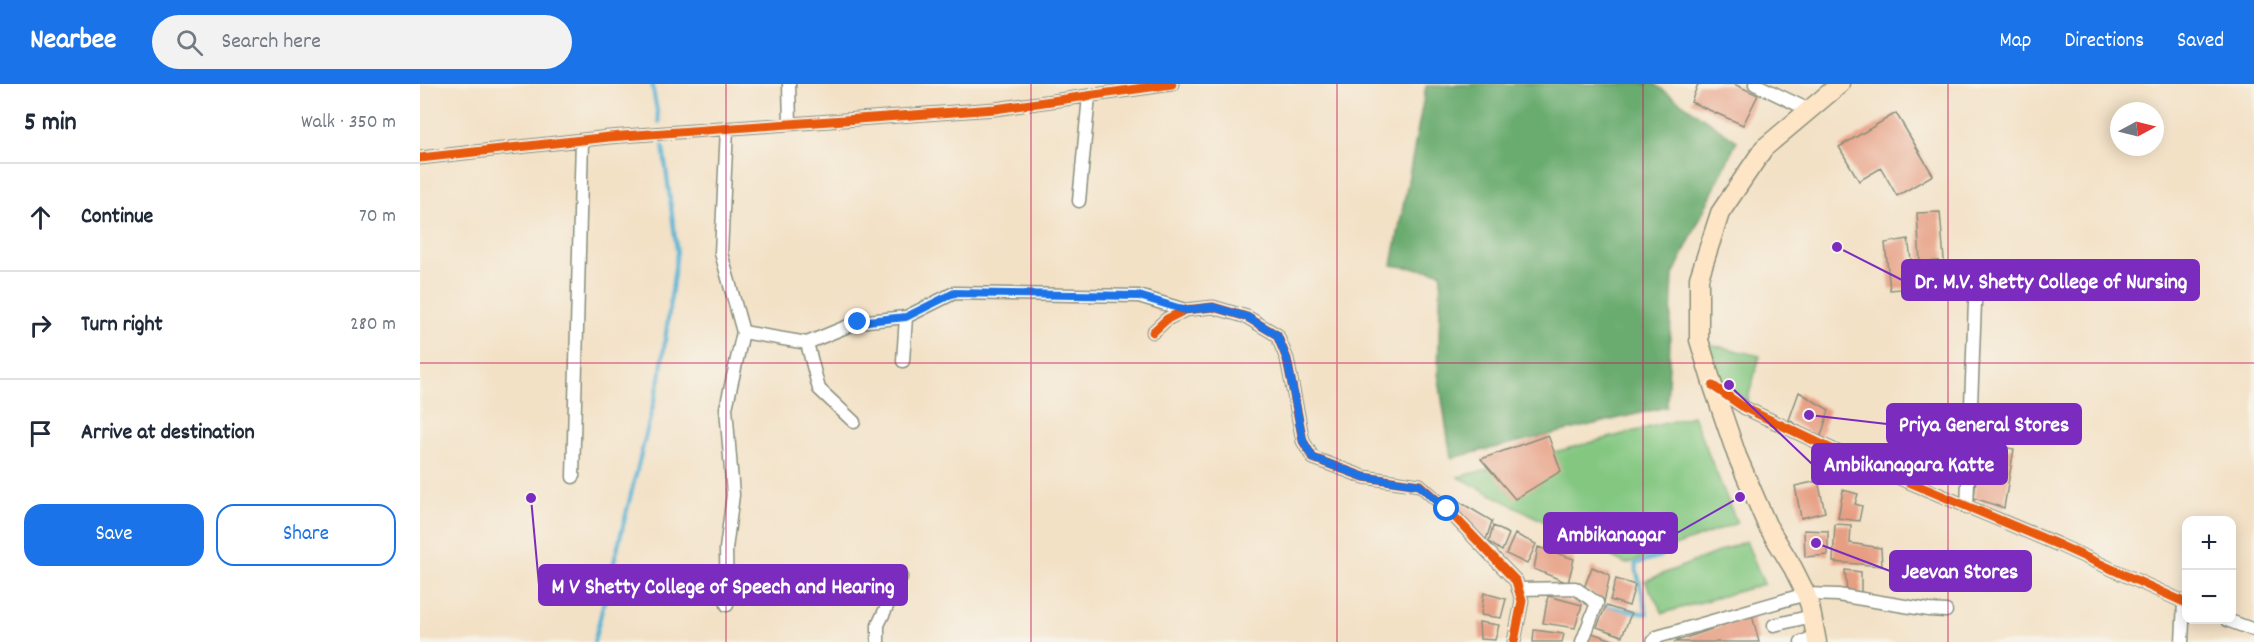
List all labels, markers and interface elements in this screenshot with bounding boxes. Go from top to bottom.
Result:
search box [152,15,572,69]
text: Nearbee [30,22,116,62]
icon: search [173,26,206,59]
text: Search here [221,27,321,58]
text: Map [2000,27,2031,57]
text: Directions [2064,27,2144,57]
text: Saved [2177,27,2224,57]
north arrow [2110,102,2164,156]
text: 5 min [24,105,77,142]
text: Walk · 350 m [301,109,396,137]
icon: ahead [24,201,57,234]
text: Continue [81,202,153,233]
text: 70 m [359,203,396,231]
callout: Dr. M.V. Shetty College of Nursing [1902,260,2199,300]
text: Dr. M.V. Shetty College of Nursing [1915,268,2188,299]
route end [844,308,870,334]
icon: right [24,309,57,342]
text: Turn right [81,310,163,341]
text: 280 m [350,311,396,339]
callout: Priya General Stores [1887,404,2081,444]
text: Priya General Stores [1899,411,2069,442]
icon: arrive [24,417,57,450]
text: Arrive at destination [81,418,255,449]
callout: Ambikanagara Katte [1812,444,2007,484]
text: Ambikanagara Katte [1824,451,1995,482]
route start [1433,495,1459,521]
button: Save [24,504,204,566]
button: Share [216,504,396,566]
callout: Ambikanagar [1544,513,1677,553]
map controls [2182,516,2236,624]
button: + [2182,516,2236,570]
text: Ambikanagar [1557,521,1666,552]
callout: Jeevan Stores [1890,551,2031,591]
text: Jeevan Stores [1902,558,2018,589]
callout: M V Shetty College of Speech and Hearing [539,565,907,605]
button: − [2182,570,2236,624]
text: M V Shetty College of Speech and Hearing [551,573,895,604]

